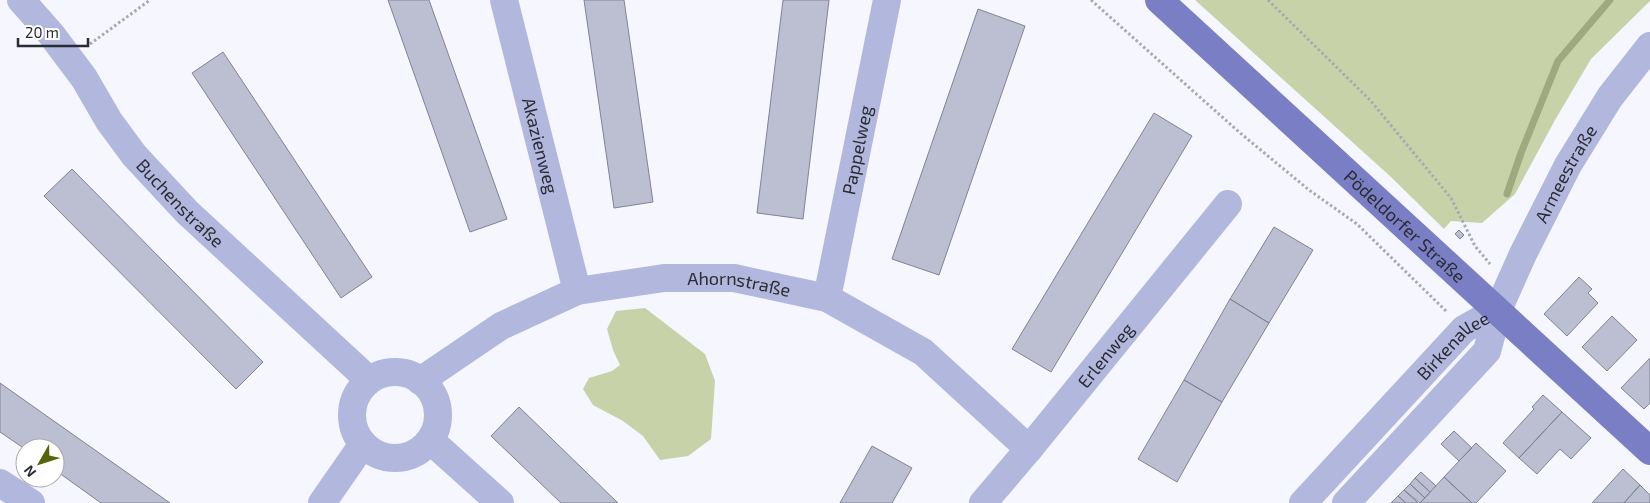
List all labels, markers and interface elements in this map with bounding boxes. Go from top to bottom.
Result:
scale bar [18,15,88,47]
text: 20 m [25,23,59,41]
street label: Akazienweg [518,95,563,196]
street label: Pappelweg [837,103,877,197]
street label: Armeestraße [1530,121,1601,226]
street label: Buchenstraße [132,154,229,252]
street label: Pödeldorfer Straße [1340,165,1470,287]
street label: Ahornstraße [687,267,793,301]
street label: Birkenallee [1412,306,1493,384]
street label: Erlenweg [1072,318,1138,392]
north arrow [15,438,65,488]
text: N [20,462,39,481]

